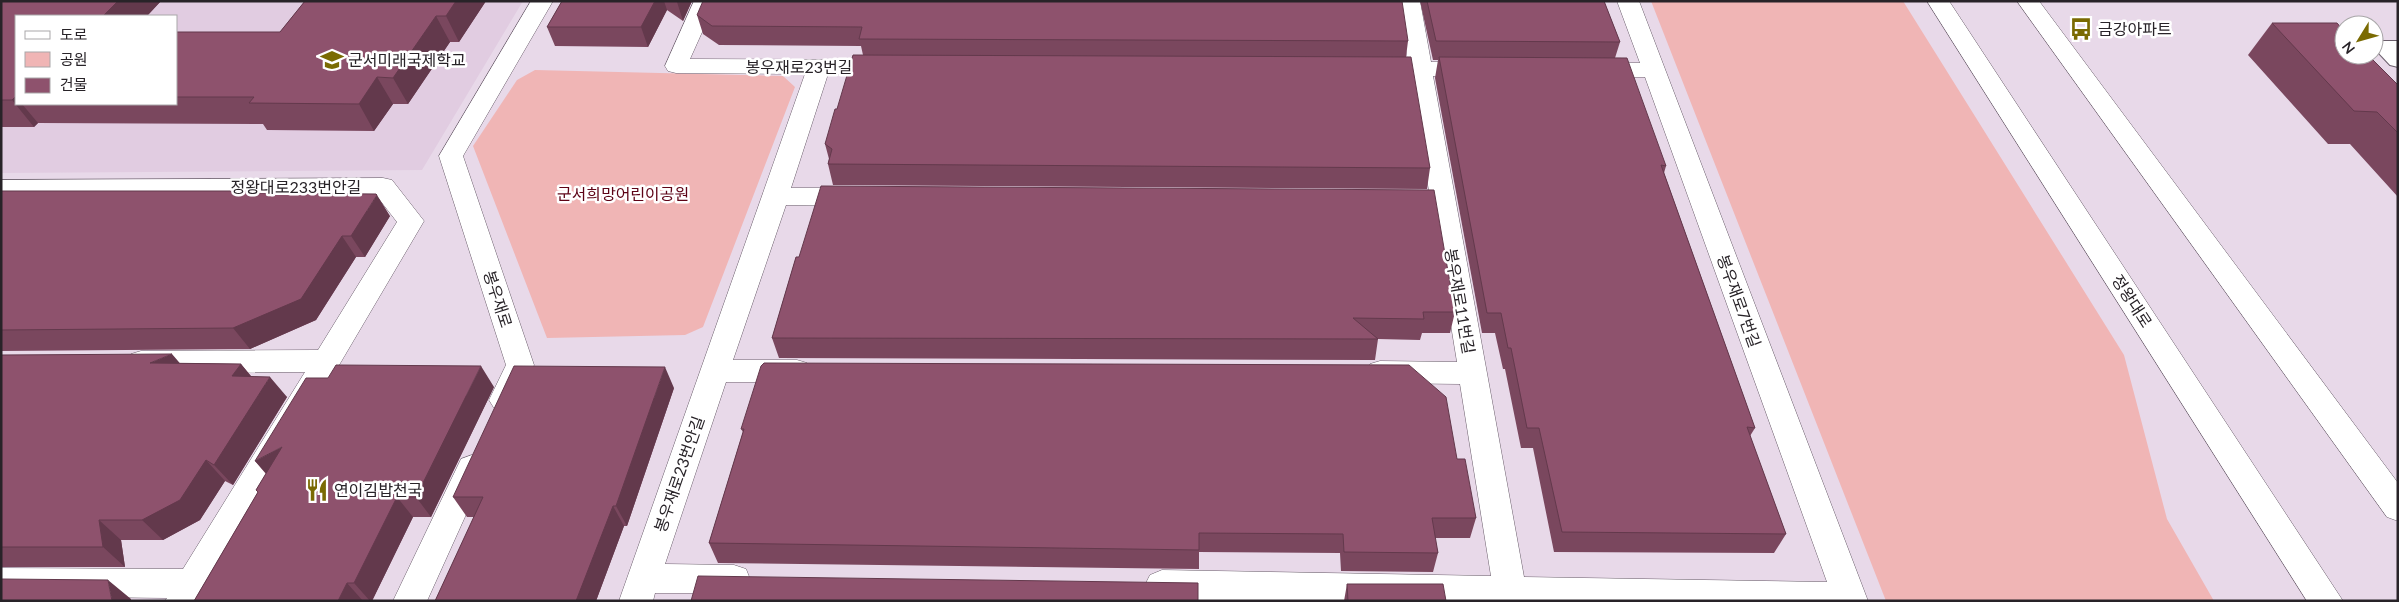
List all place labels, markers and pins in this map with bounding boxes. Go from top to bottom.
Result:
bus stop icon: 금강아파트 [2068,16,2094,42]
place label: 금강아파트 [2098,19,2172,38]
school or university icon: 군서미래국제학교 [319,47,345,73]
place label: 군서미래국제학교 [348,50,466,69]
restaurant icon: 연이김밥천국 [304,477,330,503]
place label: 연이김밥천국 [334,480,422,499]

